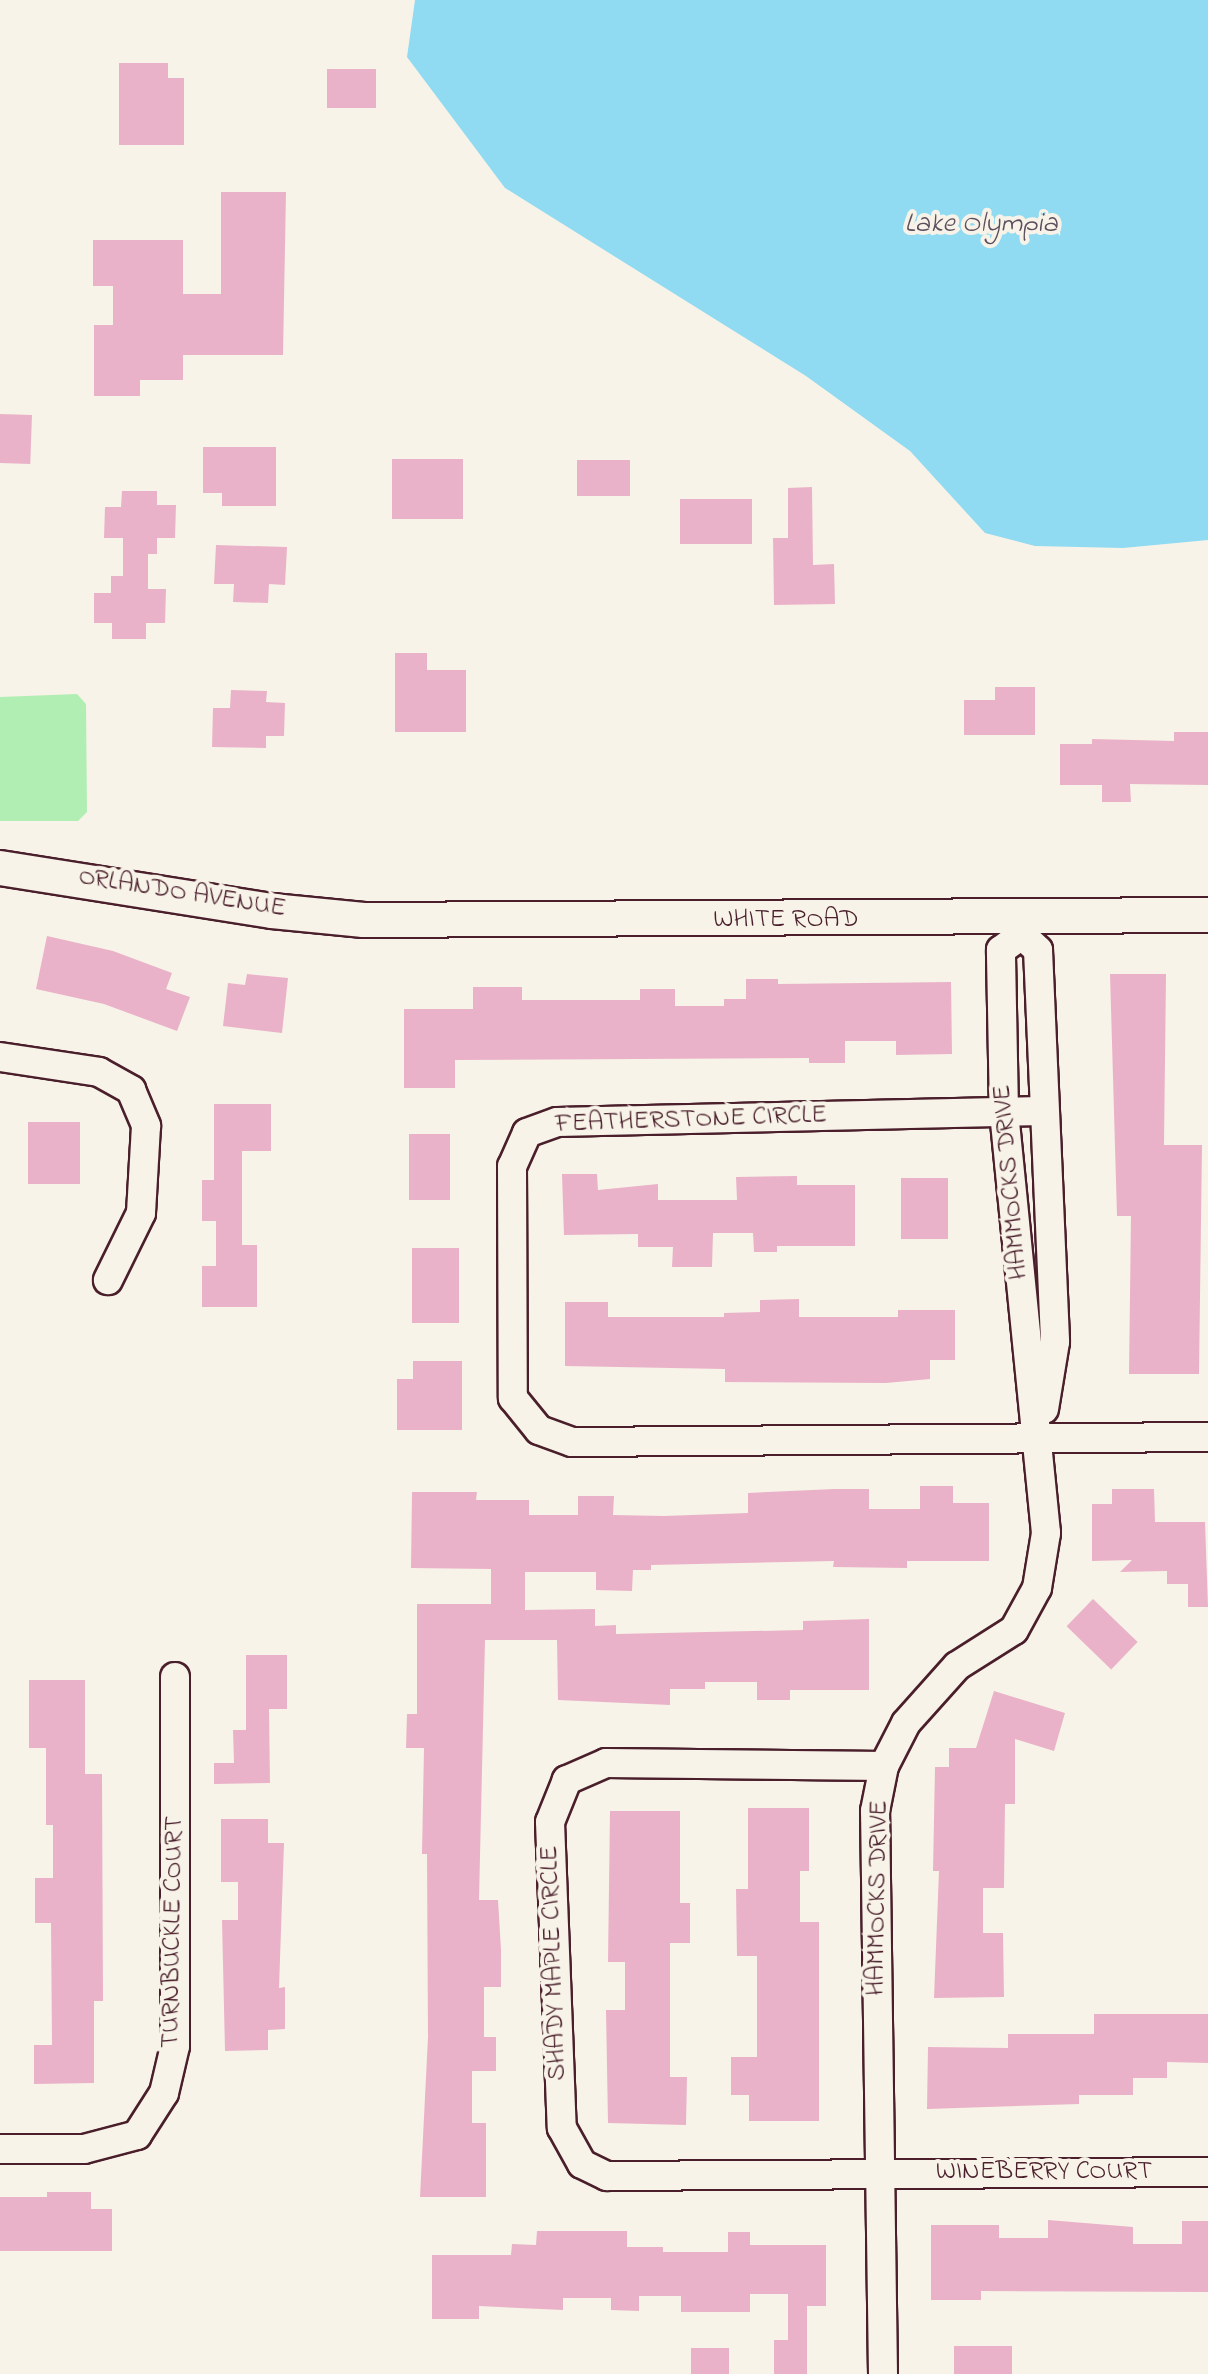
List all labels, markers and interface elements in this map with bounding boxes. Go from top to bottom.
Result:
water label: Lake Olympia [904,208,1058,242]
street label: ORLANDO AVENUE [76,862,288,926]
street label: WHITE ROAD [713,905,859,937]
street label: HAMMOCKS DRIVE [988,1083,1036,1281]
street label: FEATHERSTONE CIRCLE [555,1101,827,1141]
street label: HAMMOCKS DRIVE [862,1800,896,1996]
street label: TURNBUCKLE COURT [156,1816,192,2048]
street label: SHADY MAPLE CIRCLE [535,1845,575,2081]
street label: WINEBERRY COURT [936,2157,1152,2189]

